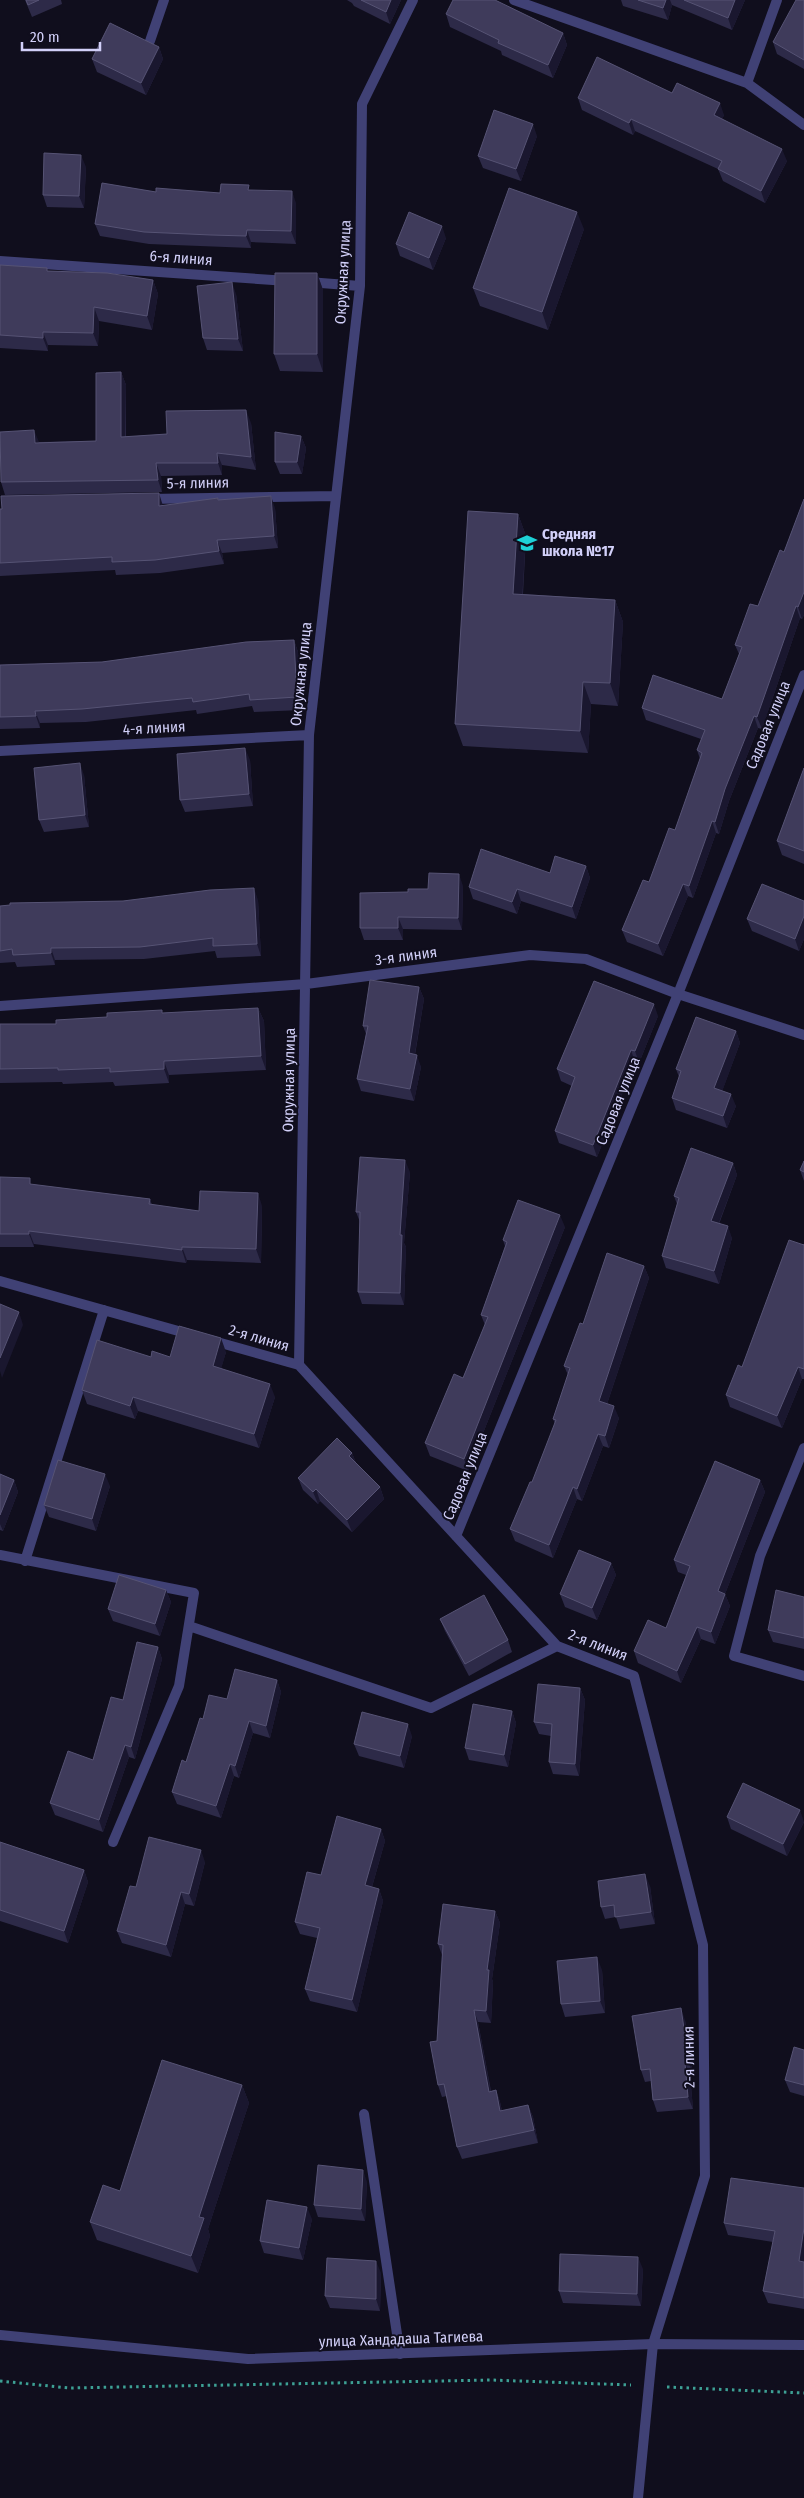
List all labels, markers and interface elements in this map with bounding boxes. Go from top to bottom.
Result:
scale bar [22,20,100,52]
text: 20 m [30,28,60,46]
street label: Окружная улица [331,219,355,325]
street label: 6-я линия [149,247,213,269]
street label: 5-я линия [167,473,229,493]
place label: Средняя школа №17 [542,525,615,560]
school or university icon: Средняя школа №17 [516,532,538,554]
street label: Окружная улица [287,621,315,727]
street label: Садовая улица [742,678,794,772]
street label: 4-я линия [122,717,186,739]
street label: 3-я линия [374,943,438,969]
street label: Окружная улица [279,1028,299,1132]
street label: Садовая улица [592,1054,644,1148]
street label: 2-я линия [227,1321,291,1355]
street label: Садовая улица [439,1429,491,1523]
street label: 2-я линия [566,1625,630,1665]
street label: 2-я линия [679,2026,699,2088]
street label: улица Хандадаша Тагиева [318,2327,484,2351]

